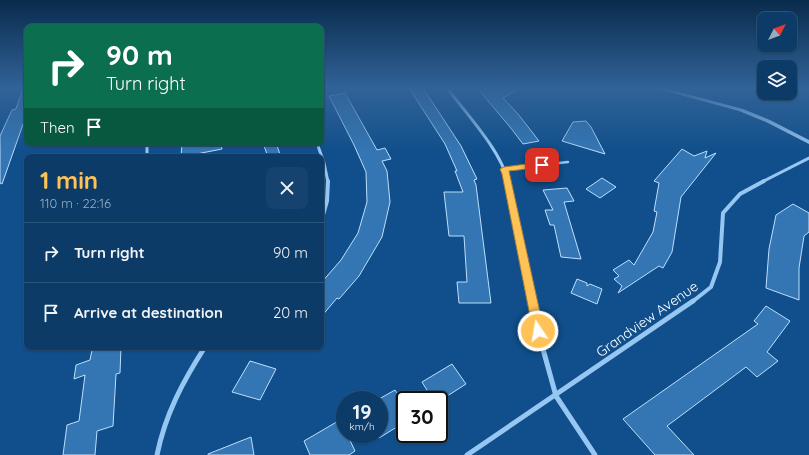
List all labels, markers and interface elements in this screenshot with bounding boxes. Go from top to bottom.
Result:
north arrow [757,12,797,52]
map controls [757,12,797,100]
text: 90 m [106,37,173,72]
icon: right [40,40,92,92]
button: layers [757,60,797,100]
text: Turn right [106,72,186,95]
icon: arrive [83,116,105,138]
text: Then [40,118,75,137]
pin [525,148,559,182]
icon: arrive [531,154,553,176]
text: 1 min [40,165,98,195]
button: close [266,167,308,209]
text: 110 m · 22:16 [40,195,111,211]
icon: right [40,242,62,264]
text: Turn right [74,243,145,262]
text: 90 m [273,243,308,262]
street label: Grandview Avenue [592,277,702,361]
icon: arrive [40,302,62,324]
text: Arrive at destination [74,303,223,322]
text: 20 m [273,303,308,322]
position arrow [517,310,559,352]
speed limit sign: 30 [396,391,448,443]
text: 19 [352,399,372,424]
text: km/h [349,420,375,433]

